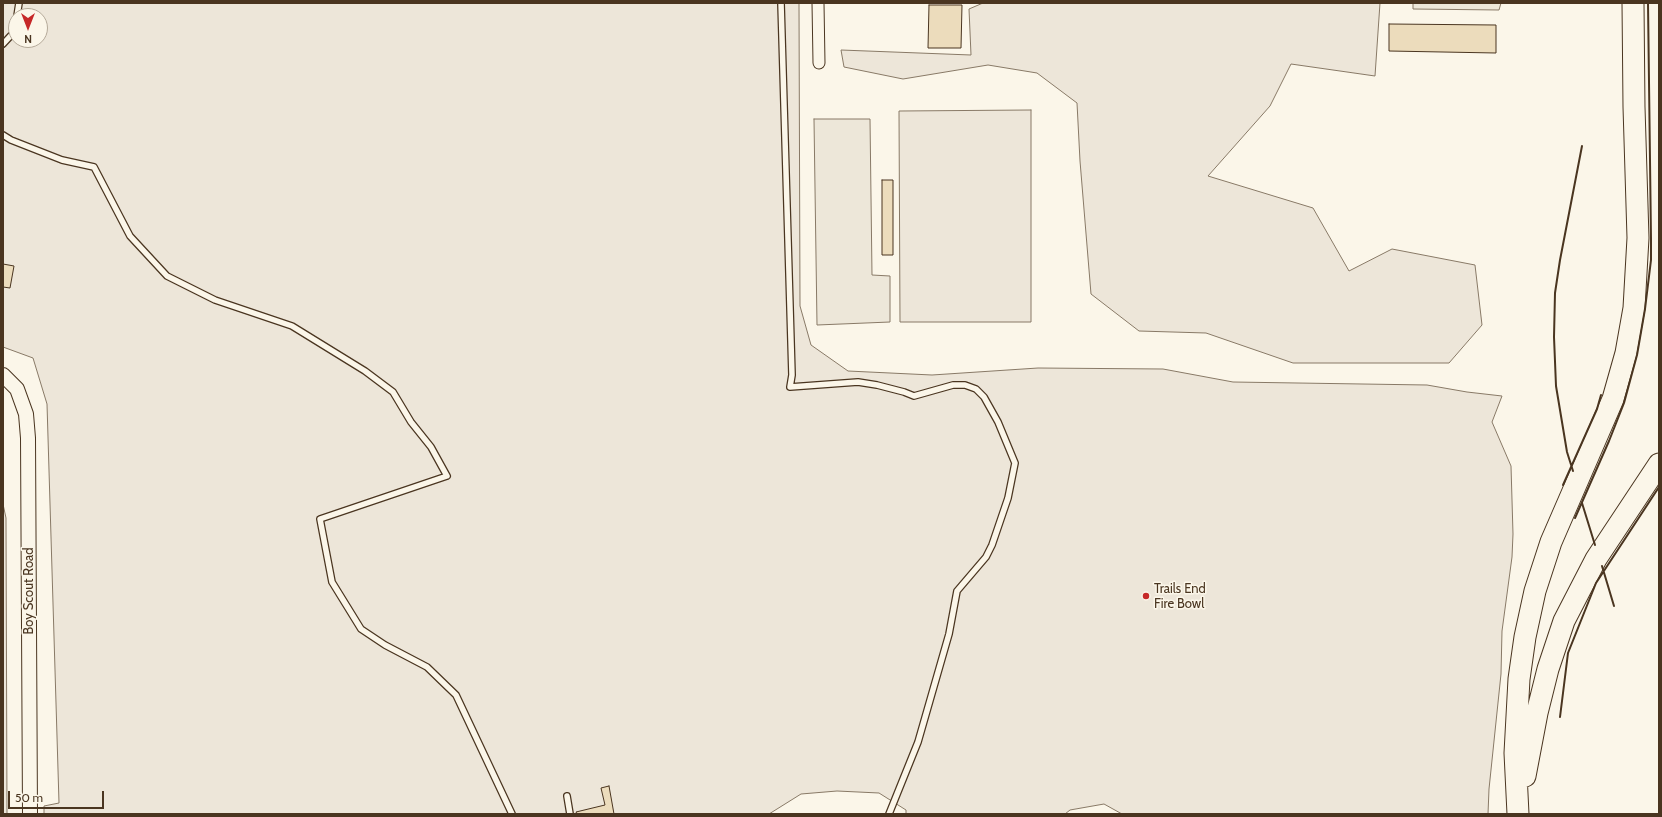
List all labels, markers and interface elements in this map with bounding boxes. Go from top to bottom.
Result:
north arrow [8,8,48,48]
text: N [24,32,32,46]
street label: Boy Scout Road [21,547,37,635]
place label: Trails End Fire Bowl [1154,581,1206,612]
marker: Trails End Fire Bowl [1141,591,1151,601]
scale bar [10,783,106,809]
text: 50 m [15,790,43,805]

